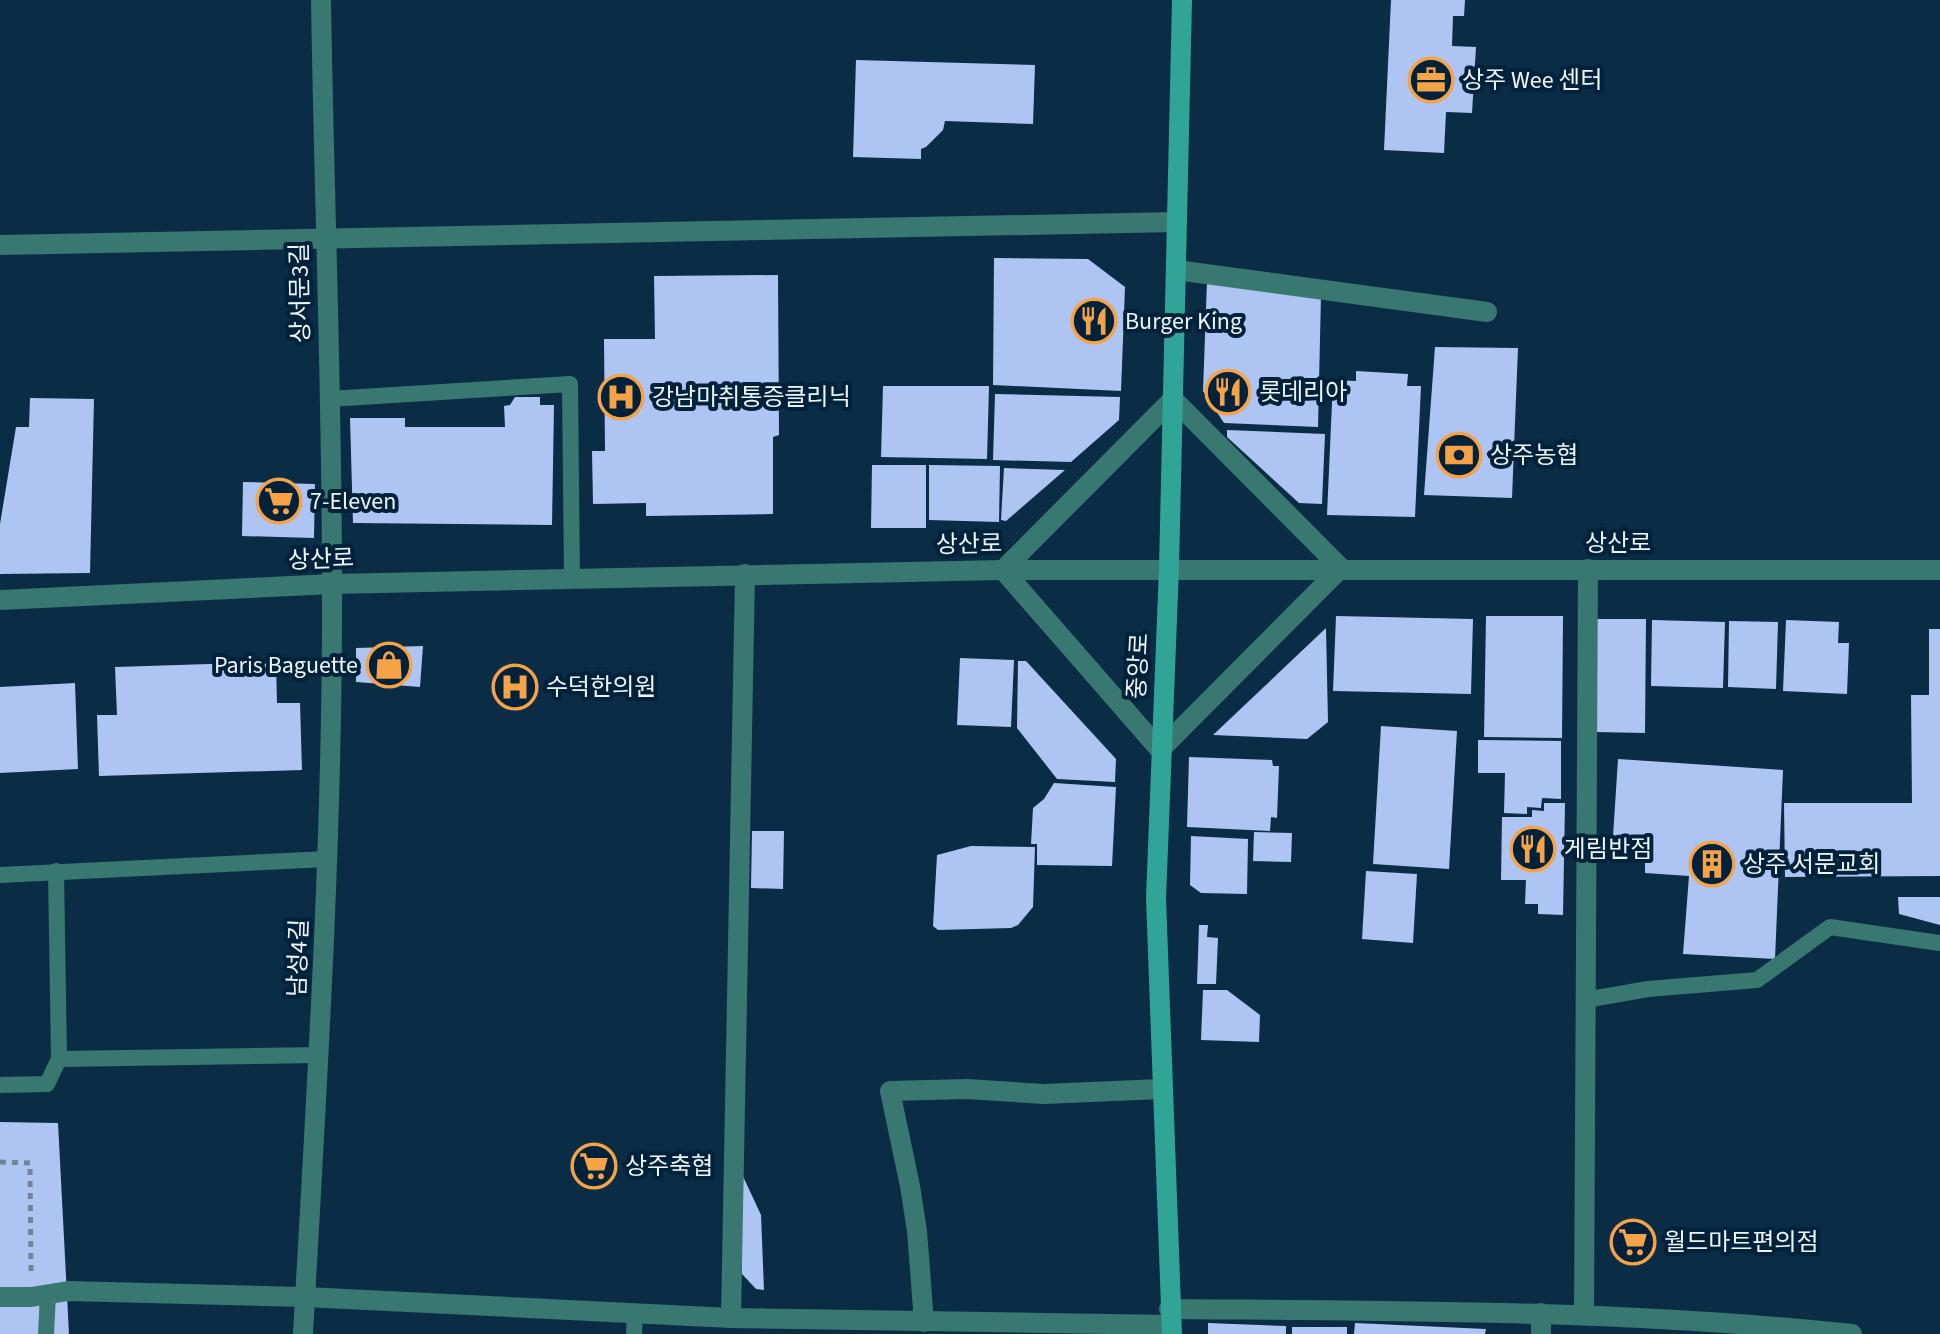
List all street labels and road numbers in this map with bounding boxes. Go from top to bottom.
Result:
street label: 상서문3길 [282,243,319,343]
street label: 상산로 [936,526,1002,563]
street label: 상산로 [1585,526,1651,561]
street label: 상산로 [287,541,355,578]
street label: 중앙로 [1119,632,1158,700]
street label: 남성4길 [280,918,317,998]

